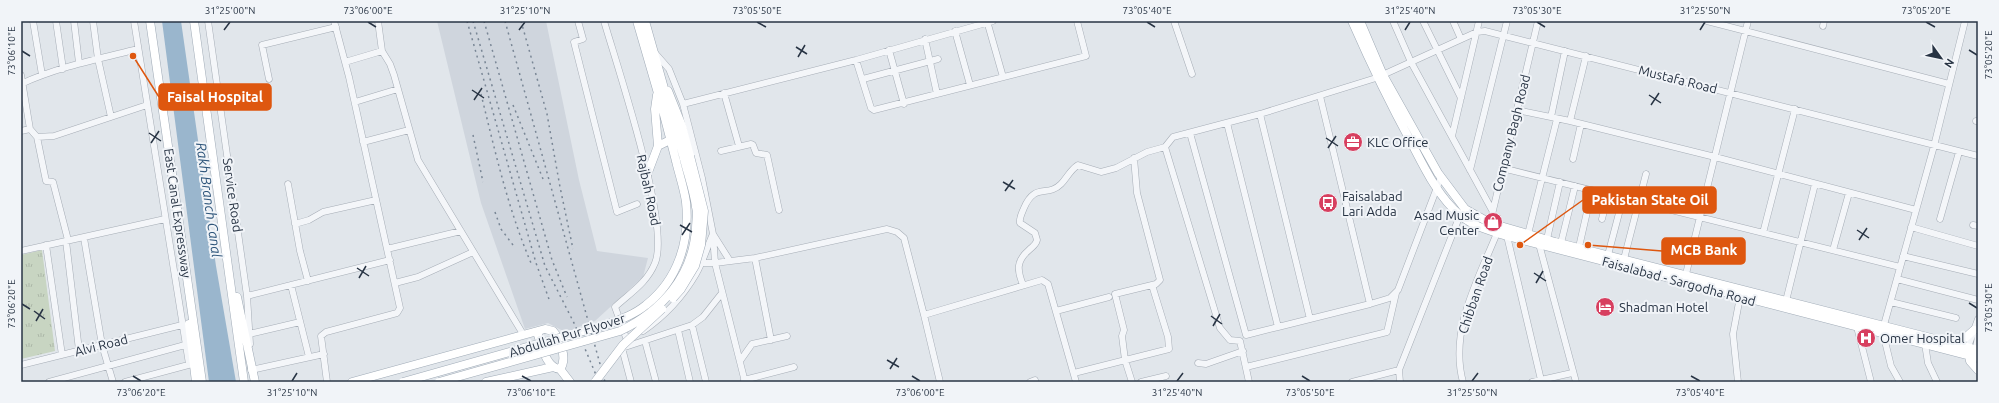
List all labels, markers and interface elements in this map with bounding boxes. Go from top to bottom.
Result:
text: 31°25'00"N [205,5,255,16]
text: 73°06'00"E [343,5,393,16]
text: 31°25'10"N [500,5,550,16]
text: 73°05'50"E [732,5,782,16]
text: 73°05'40"E [1122,5,1172,16]
text: 31°25'40"N [1385,5,1435,16]
text: 73°05'30"E [1512,5,1562,16]
text: 31°25'50"N [1680,5,1730,16]
text: 73°05'20"E [1901,5,1951,16]
text: 73°06'10"E [6,26,17,76]
text: 73°05'20"E [1983,30,1994,80]
north arrow [1921,38,1961,78]
text: N [1942,57,1957,70]
street label: Mustafa Road [1637,62,1719,96]
street label: Company Bagh Road [1490,73,1532,193]
callout: Faisal Hospital [159,84,271,110]
text: Faisal Hospital [167,89,263,105]
office icon: KLC Office [1342,131,1364,153]
place label: KLC Office [1367,135,1428,149]
water label: Rakh Branch Canal [193,141,225,259]
street label: East Canal Expressway [162,147,194,279]
street label: Rajbah Road [635,153,663,227]
street label: Service Road [221,157,245,233]
callout: Pakistan State Oil [1583,187,1716,213]
place label: Faisalabad Lari Adda [1342,189,1403,218]
bus stop icon: Faisalabad Lari Adda [1317,192,1339,214]
text: Pakistan State Oil [1591,192,1709,208]
place label: Asad Music Center [1414,208,1479,237]
shop icon: Asad Music Center [1482,211,1504,233]
callout: MCB Bank [1662,238,1745,264]
text: MCB Bank [1671,242,1738,258]
street label: Faisalabad - Sargodha Road [1601,254,1757,308]
street label: Chibban Road [1455,255,1495,335]
text: 73°06'20"E [6,279,17,329]
text: 73°05'30"E [1983,283,1994,333]
hotel icon: Shadman Hotel [1594,296,1616,318]
place label: Shadman Hotel [1619,300,1709,314]
street label: Abdullah Pur Flyover [507,311,627,359]
hospital icon: Omer Hospital [1855,327,1877,349]
place label: Omer Hospital [1880,331,1965,345]
street label: Alvi Road [73,332,129,358]
text: 73°06'20"E [116,387,166,398]
text: 31°25'10"N [267,387,317,398]
text: 73°06'10"E [506,387,556,398]
text: 73°06'00"E [895,387,945,398]
text: 31°25'40"N [1152,387,1202,398]
text: 73°05'50"E [1285,387,1335,398]
text: 31°25'50"N [1447,387,1497,398]
text: 73°05'40"E [1675,387,1725,398]

